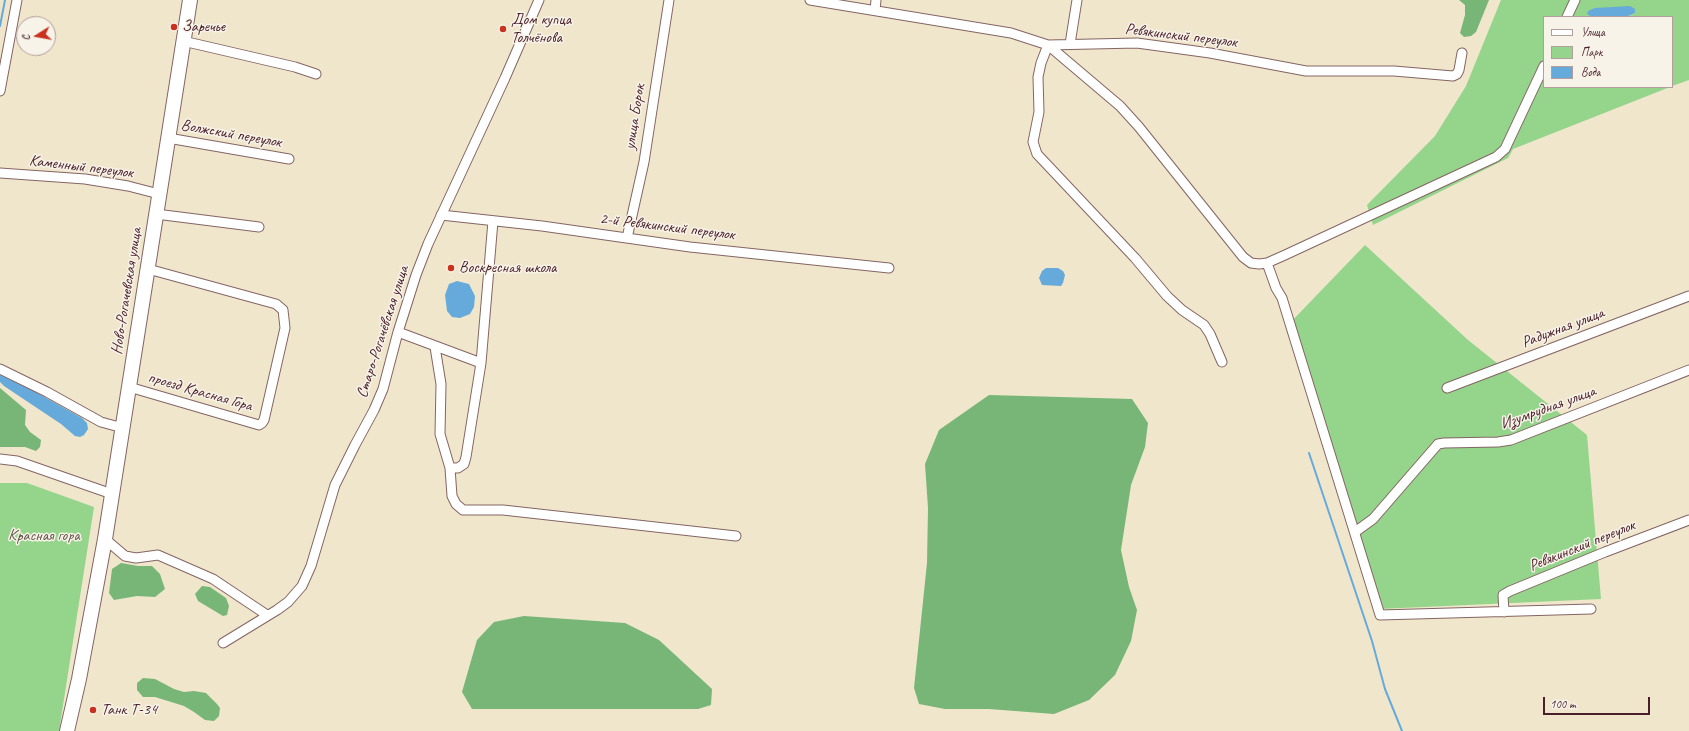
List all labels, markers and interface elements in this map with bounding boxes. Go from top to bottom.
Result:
place label: Дом купца Толчёнова [511,10,571,48]
north arrow [16,16,56,56]
legend [1543,16,1673,88]
place label: Заречье [182,17,225,37]
street label: Ревякинский переулок [1124,20,1238,52]
marker: Заречье [169,22,179,32]
marker: Дом купца Толчёнова [498,24,508,34]
text: Улица [1581,24,1605,40]
text: С [18,34,33,42]
text: Парк [1581,44,1602,60]
text: Вода [1581,64,1600,80]
street label: улица Борок [620,83,650,151]
street label: Волжский переулок [179,116,283,152]
street label: Каменный переулок [28,151,134,183]
street label: 2-й Ревякинский переулок [599,209,735,245]
street label: Ново-Рогачевская улица [108,226,146,356]
place label: Воскресная школа [459,258,556,278]
marker: Воскресная школа [446,263,456,273]
street label: Старо-Рогачёвская улица [353,264,413,400]
street label: Радужная улица [1519,304,1607,352]
street label: проезд Красная Гора [146,368,254,416]
street label: Изумрудная улица [1498,382,1598,434]
street label: Ревякинский переулок [1526,516,1638,576]
park label: Красная гора [8,526,80,546]
scale bar [1545,689,1652,715]
text: 100 m [1550,696,1576,712]
place label: Танк Т-34 [101,700,157,720]
marker: Танк Т-34 [88,705,98,715]

